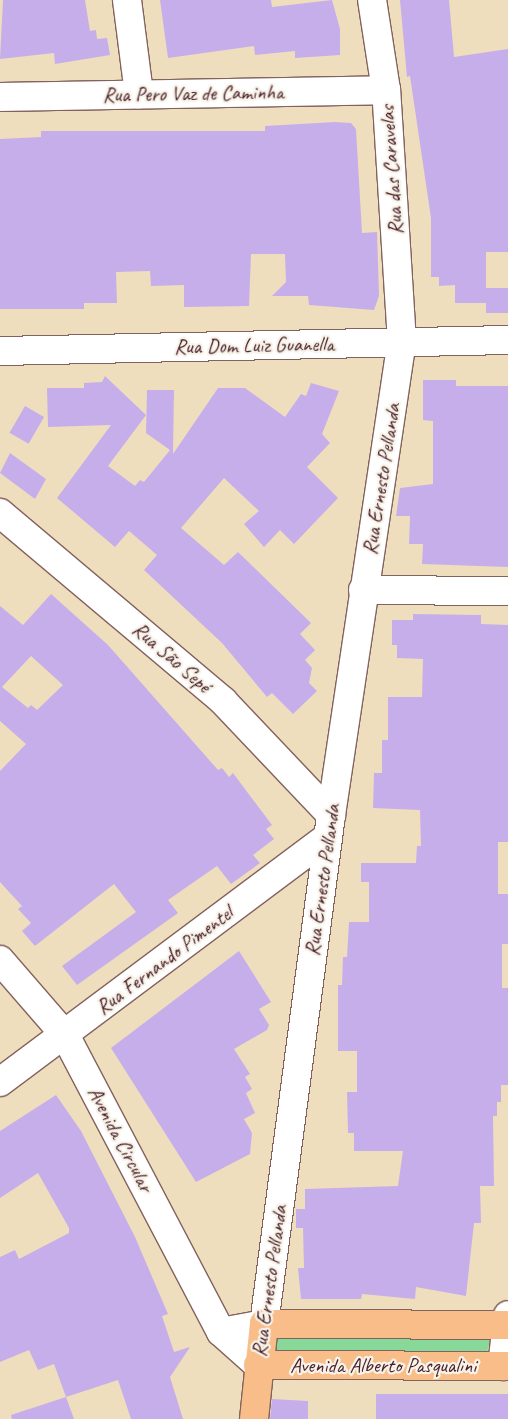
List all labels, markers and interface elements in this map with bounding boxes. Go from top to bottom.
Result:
street label: Rua Pero Vaz de Caminha [102,79,284,107]
street label: Rua das Caravelas [374,104,408,236]
street label: Rua Dom Luiz Guanella [174,331,334,359]
street label: Rua Ernesto Pellanda [357,402,405,556]
street label: Rua São Sepé [128,616,216,698]
street label: Rua Ernesto Pellanda [299,803,345,957]
street label: Rua Fernando Pimentel [91,901,237,1019]
street label: Avenida Circular [83,1082,159,1196]
street label: Rua Ernesto Pellanda [246,1204,292,1358]
street label: Avenida Alberto Pasqualini [290,1352,476,1378]

